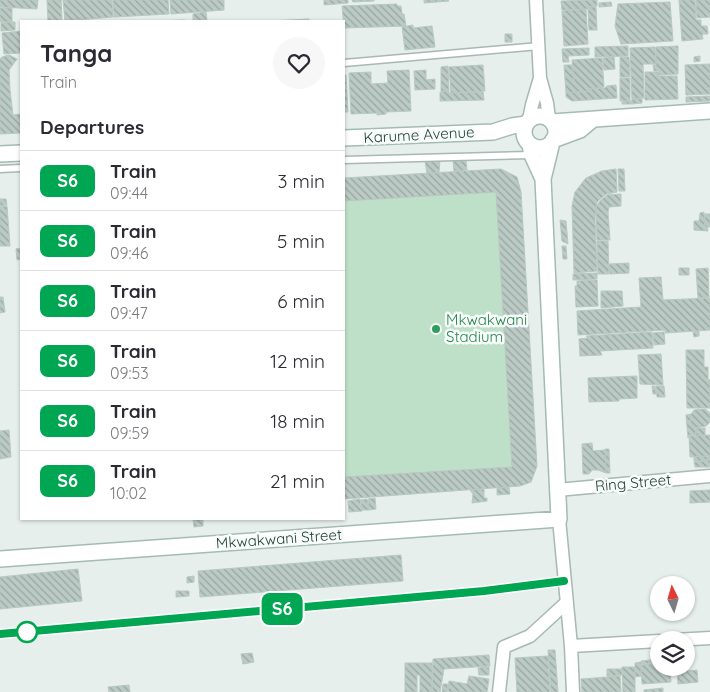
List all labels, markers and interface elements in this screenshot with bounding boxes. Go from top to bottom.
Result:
button: heart [273,37,325,89]
text: Tanga [40,38,112,68]
text: Train [40,72,77,92]
text: Departures [40,115,144,139]
street label: Karume Avenue [363,122,475,147]
text: Train [110,159,157,183]
text: S6 [57,169,78,192]
text: 3 min [277,169,325,193]
text: 09:44 [110,183,148,203]
text: Train [110,219,157,243]
text: S6 [57,229,78,252]
text: 5 min [277,229,325,253]
text: 09:46 [110,243,148,263]
text: Train [110,279,157,303]
text: S6 [57,289,78,312]
text: 6 min [277,289,325,313]
text: 09:47 [110,303,148,323]
place label: Mkwakwani Stadium [446,310,527,346]
marker: Mkwakwani Stadium [430,323,442,335]
text: Train [110,339,157,363]
text: S6 [57,349,78,372]
text: 12 min [270,349,325,373]
text: 09:53 [110,363,149,383]
text: Train [110,399,157,423]
text: S6 [57,409,78,432]
text: 18 min [270,409,325,433]
text: 09:59 [110,423,149,443]
text: Train [110,459,157,483]
text: S6 [57,469,78,492]
text: 21 min [270,469,325,493]
street label: Ring Street [594,470,672,495]
text: 10:02 [110,483,147,503]
street label: Mkwakwani Street [215,525,343,552]
north arrow [650,576,695,621]
map controls [650,576,695,676]
line badge: S6 [260,593,304,625]
text: S6 [272,597,292,620]
unlabelled marker [16,621,38,643]
button: layers [650,631,695,676]

